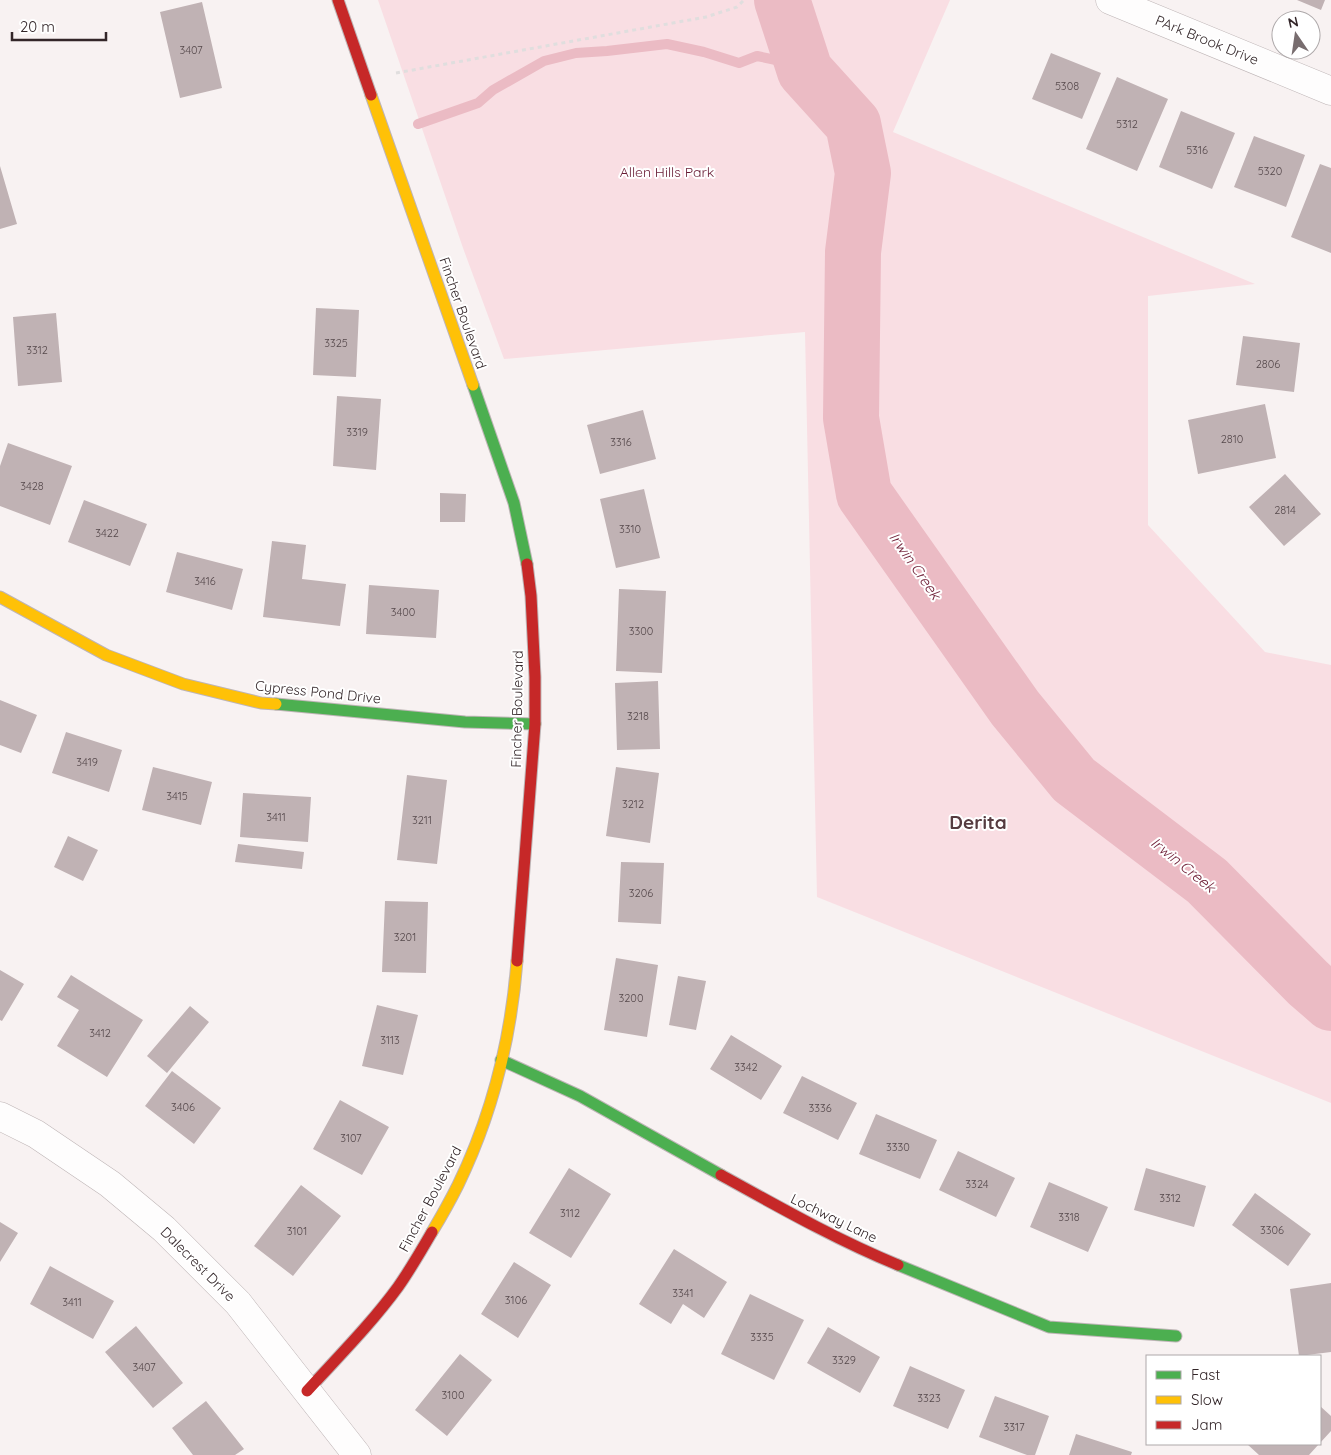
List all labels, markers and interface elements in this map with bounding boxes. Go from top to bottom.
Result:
scale bar [12,10,106,42]
north arrow [1271,10,1321,60]
street label: PArk Brook Drive [1153,11,1261,69]
text: N [1286,12,1300,32]
text: 20 m [20,17,55,36]
house number: 3407 [179,43,203,57]
house number: 5308 [1055,79,1079,93]
house number: 5312 [1116,117,1138,131]
house number: 5316 [1186,143,1208,157]
park label: Allen Hills Park [620,163,714,181]
house number: 5320 [1258,164,1282,178]
street label: Fincher Boulevard [435,255,491,371]
house number: 3325 [324,336,348,350]
house number: 3312 [26,343,48,357]
house number: 2806 [1256,357,1280,371]
house number: 3319 [346,425,368,439]
house number: 2810 [1221,432,1243,446]
house number: 3316 [610,435,632,449]
house number: 3428 [20,479,44,493]
house number: 2814 [1274,503,1296,517]
house number: 3310 [619,522,641,536]
house number: 3422 [95,526,119,540]
water label: Irwin Creek [885,528,947,605]
house number: 3416 [194,574,216,588]
house number: 3400 [391,605,415,619]
house number: 3300 [629,624,653,638]
street label: Fincher Boulevard [507,650,527,768]
street label: Cypress Pond Drive [254,676,382,708]
house number: 3218 [627,709,649,723]
house number: 3419 [76,755,98,769]
house number: 3415 [166,789,188,803]
house number: 3212 [622,797,644,811]
house number: 3411 [266,810,286,824]
district label: Derita [949,810,1007,834]
house number: 3211 [412,813,432,827]
water label: Irwin Creek [1147,833,1221,898]
house number: 3206 [629,886,653,900]
house number: 3201 [394,930,416,944]
house number: 3200 [619,991,643,1005]
house number: 3412 [89,1026,111,1040]
house number: 3113 [380,1033,400,1047]
house number: 3342 [734,1060,758,1074]
house number: 3406 [171,1100,195,1114]
house number: 3336 [808,1101,832,1115]
house number: 3107 [340,1131,362,1145]
house number: 3330 [886,1140,910,1154]
street label: Fincher Boulevard [395,1143,465,1255]
house number: 3324 [965,1177,989,1191]
street label: Lochway Lane [788,1189,880,1247]
house number: 3312 [1159,1191,1181,1205]
house number: 3112 [560,1206,580,1220]
house number: 3318 [1058,1210,1080,1224]
street label: Dalecrest Drive [157,1223,239,1305]
house number: 3306 [1260,1223,1284,1237]
house number: 3101 [287,1224,307,1238]
house number: 3341 [672,1286,694,1300]
house number: 3106 [505,1293,527,1307]
house number: 3411 [62,1295,82,1309]
house number: 3335 [750,1330,774,1344]
house number: 3329 [832,1353,856,1367]
legend [1146,1355,1321,1445]
house number: 3407 [132,1360,156,1374]
text: Fast [1191,1365,1220,1384]
house number: 3100 [442,1388,464,1402]
text: Slow [1191,1390,1223,1409]
house number: 3323 [917,1391,941,1405]
text: Jam [1191,1415,1222,1434]
house number: 3317 [1003,1420,1025,1434]

